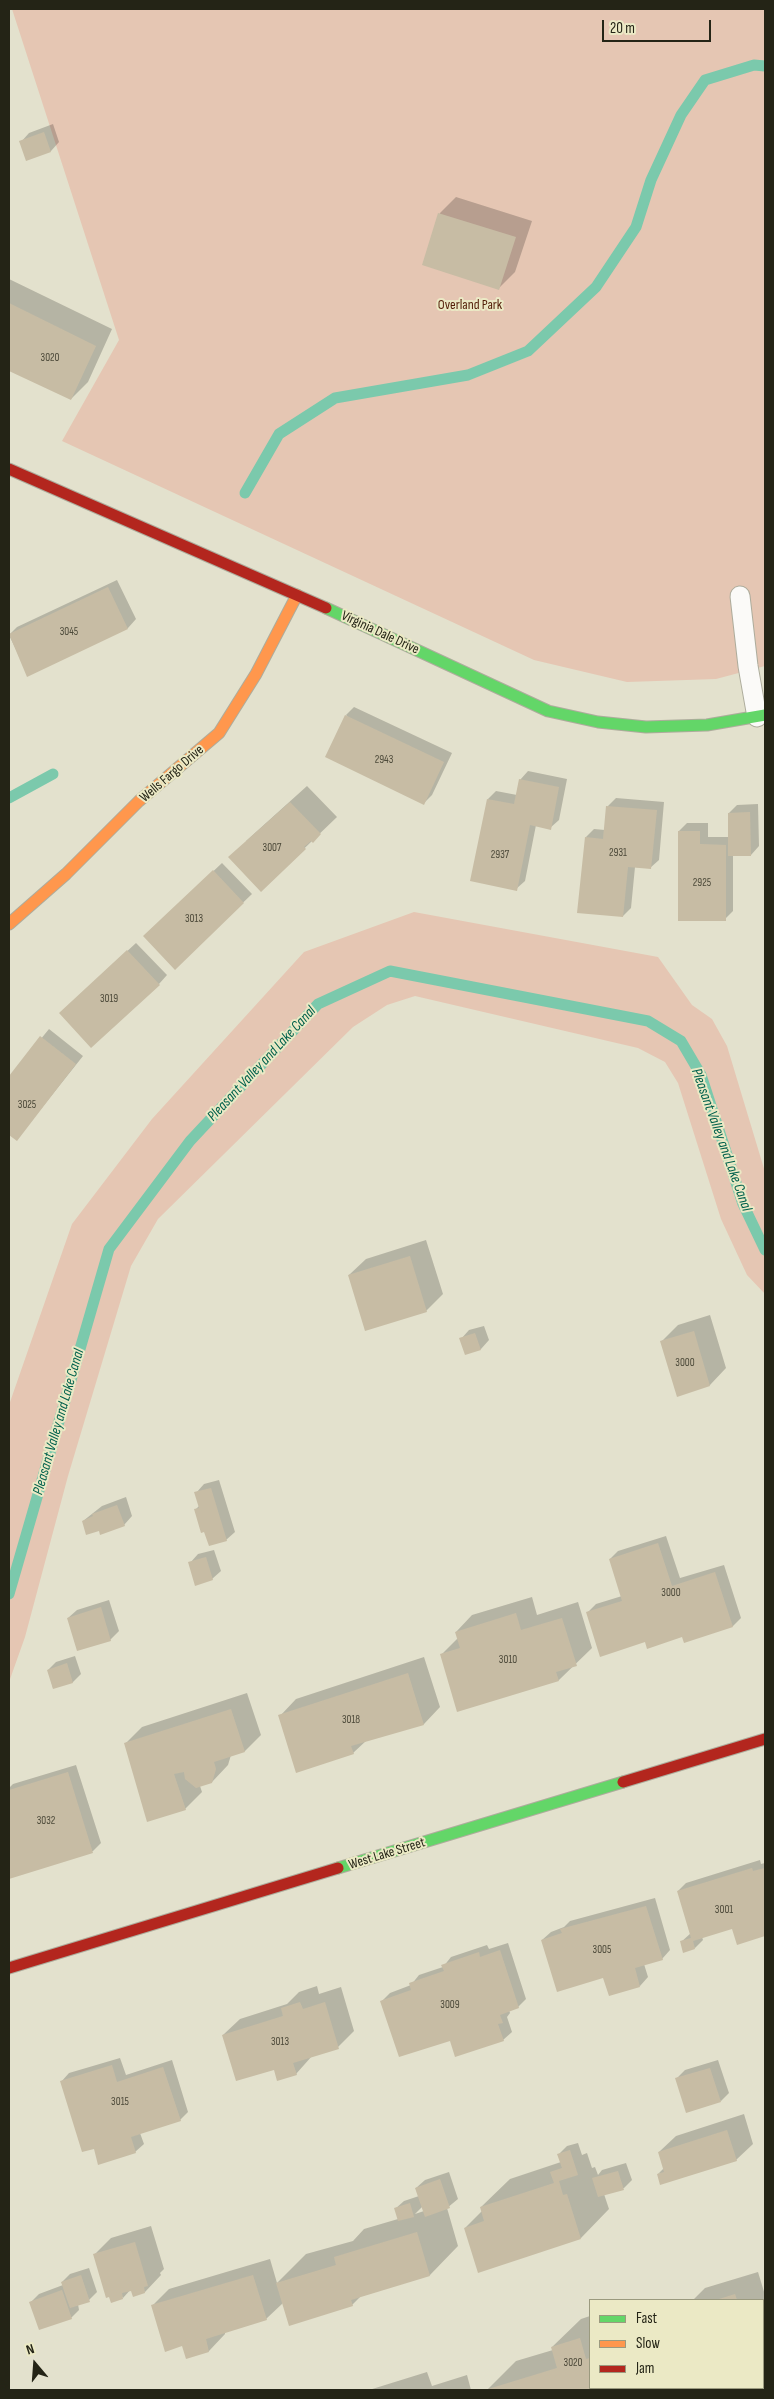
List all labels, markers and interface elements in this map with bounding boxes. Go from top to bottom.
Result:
scale bar [604,10,713,42]
text: 20 m [610,19,635,38]
park label: Overland Park [438,297,502,313]
house number: 3020 [41,351,59,365]
street label: Virginia Dale Drive [338,608,422,658]
house number: 3045 [60,625,78,639]
street label: Wells Fargo Drive [137,742,207,806]
house number: 2943 [375,753,393,767]
house number: 3007 [263,841,281,855]
house number: 2931 [609,846,627,860]
house number: 2937 [491,848,509,862]
house number: 2925 [693,876,711,890]
house number: 3013 [185,912,203,926]
house number: 3019 [100,992,118,1006]
water label: Pleasant Valley and Lake Canal [204,1003,320,1125]
water label: Pleasant Valley and Lake Canal [687,1066,755,1214]
house number: 3025 [18,1098,36,1112]
water label: Pleasant Valley and Lake Canal [30,1347,88,1497]
house number: 3000 [675,1356,695,1370]
house number: 3000 [661,1586,681,1600]
house number: 3010 [499,1653,517,1667]
house number: 3018 [342,1713,360,1727]
house number: 3032 [37,1814,55,1828]
street label: West Lake Street [347,1834,427,1874]
house number: 3001 [715,1903,733,1917]
house number: 3005 [593,1943,611,1957]
house number: 3009 [440,1998,460,2012]
house number: 3013 [271,2035,289,2049]
house number: 3015 [111,2095,129,2109]
legend [589,2299,764,2389]
text: Fast [636,2309,657,2328]
text: Slow [636,2334,660,2353]
north arrow [10,2339,60,2389]
text: N [24,2340,36,2359]
house number: 3020 [564,2356,582,2370]
text: Jam [636,2359,654,2378]

